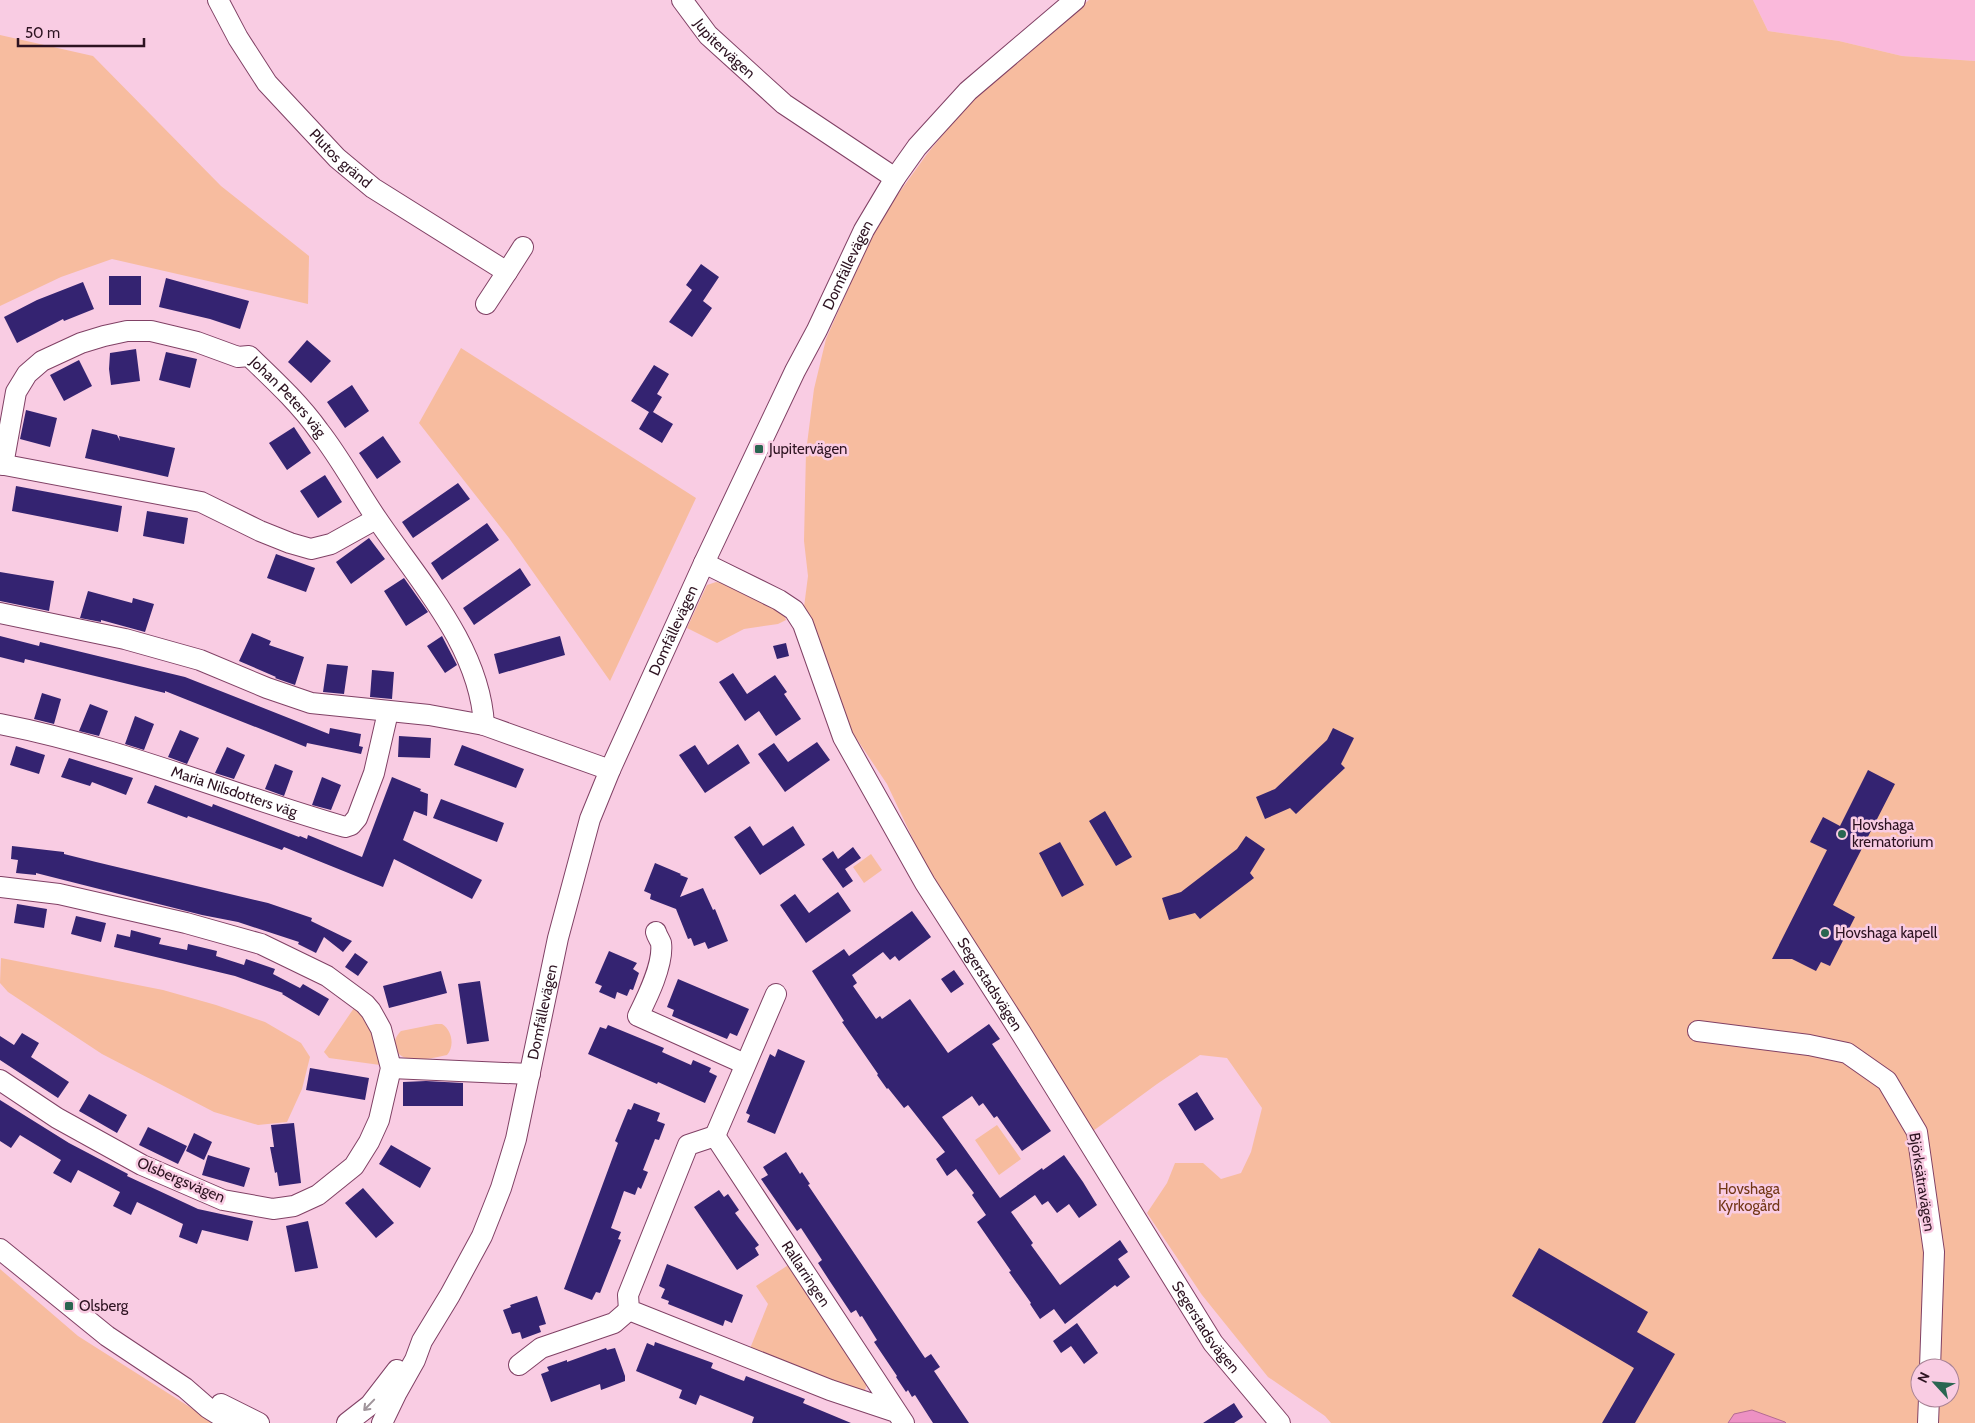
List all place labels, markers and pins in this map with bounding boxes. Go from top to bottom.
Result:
place label: Jupitervägen [768,440,848,458]
marker: Jupitervägen [753,443,765,455]
place label: Hovshaga krematorium [1852,816,1933,851]
marker: Hovshaga krematorium [1836,828,1848,840]
place label: Hovshaga kapell [1835,924,1938,942]
marker: Hovshaga kapell [1819,927,1831,939]
place label: Olsberg [79,1297,129,1315]
marker: Olsberg [63,1300,75,1312]

